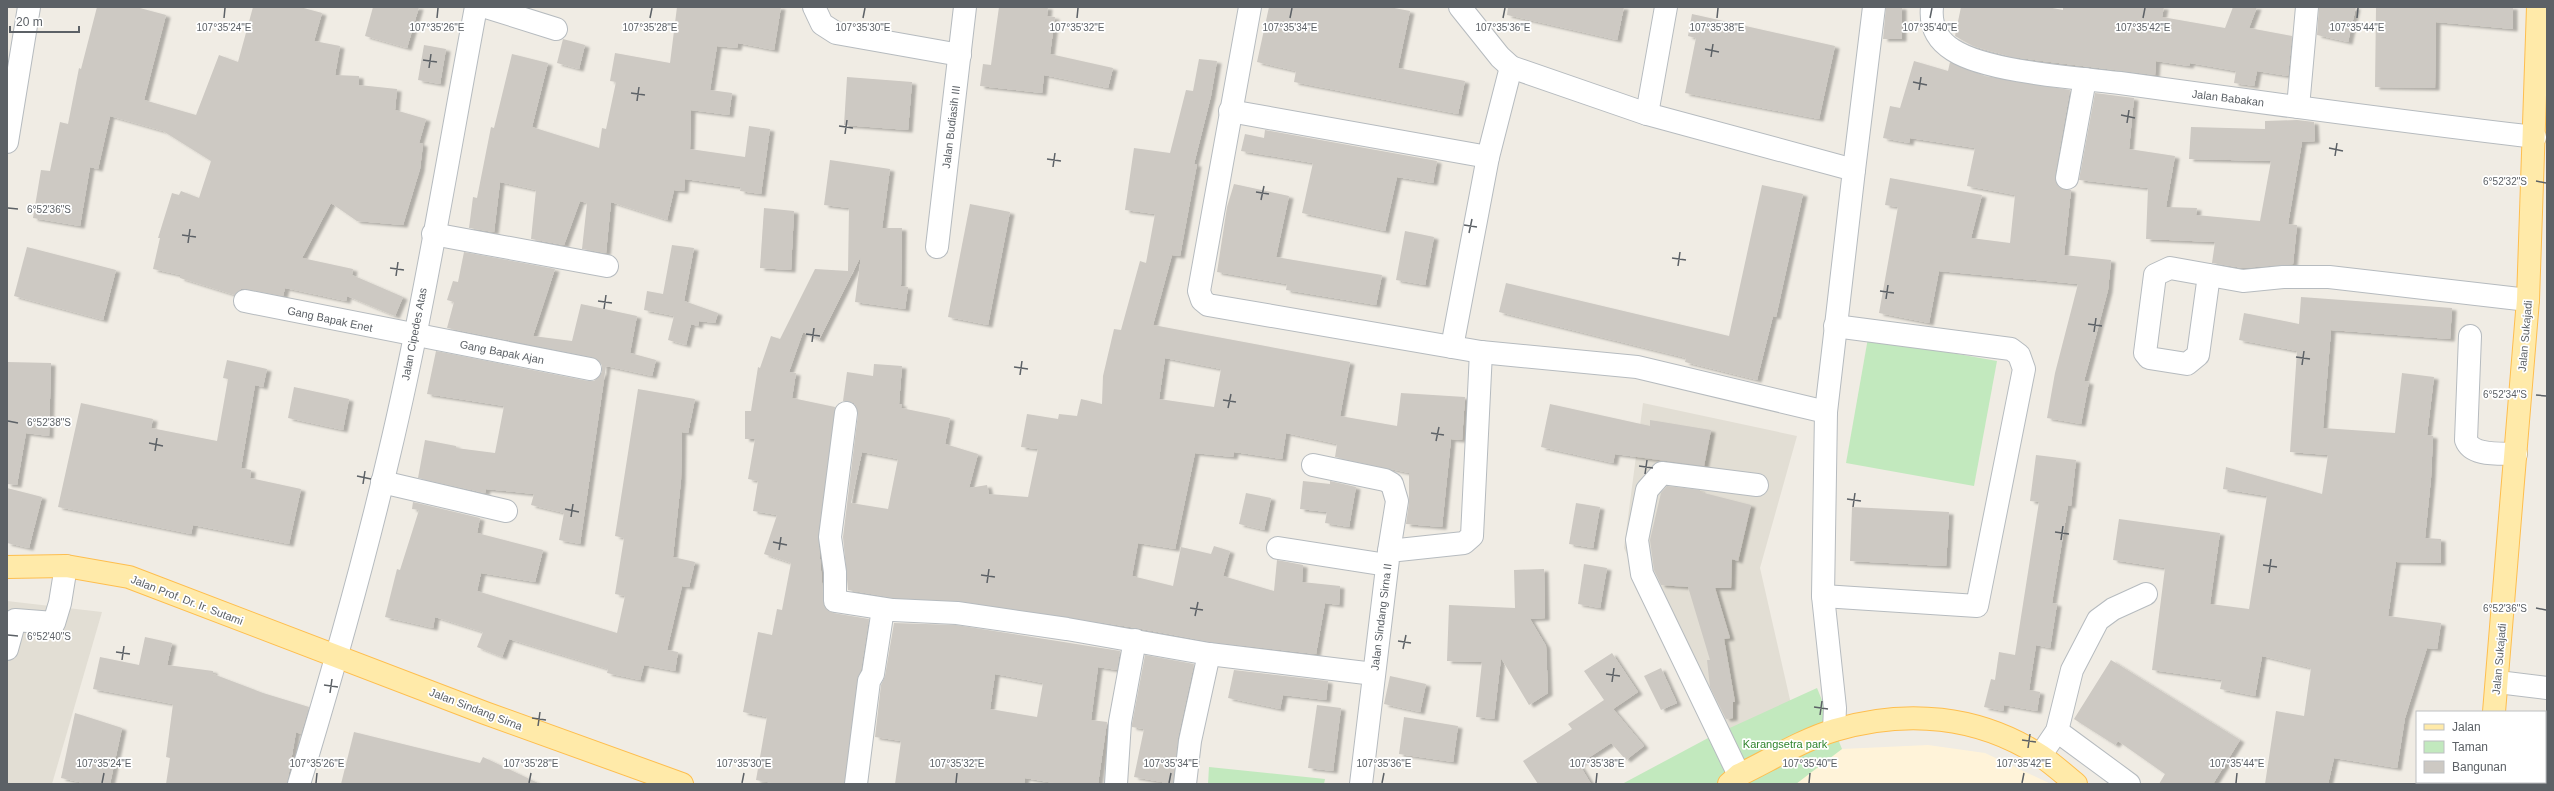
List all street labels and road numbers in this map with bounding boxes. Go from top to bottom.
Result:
street label: Jalan Budiasih III [940,85,962,169]
street label: Jalan Babakan [2191,88,2265,108]
street label: Jalan Cipedes Atas [399,286,429,381]
street label: Jalan Sukajadi [2516,300,2534,372]
street label: Gang Bapak Enet [286,304,374,334]
street label: Gang Bapak Ajan [459,338,545,366]
street label: Jalan Sindang Sirna II [1368,563,1394,671]
street label: Jalan Prof. Dr. Ir. Sutami [129,573,245,627]
street label: Jalan Sukajadi [2490,623,2508,695]
street label: Jalan Sindang Sirna [428,686,525,733]

